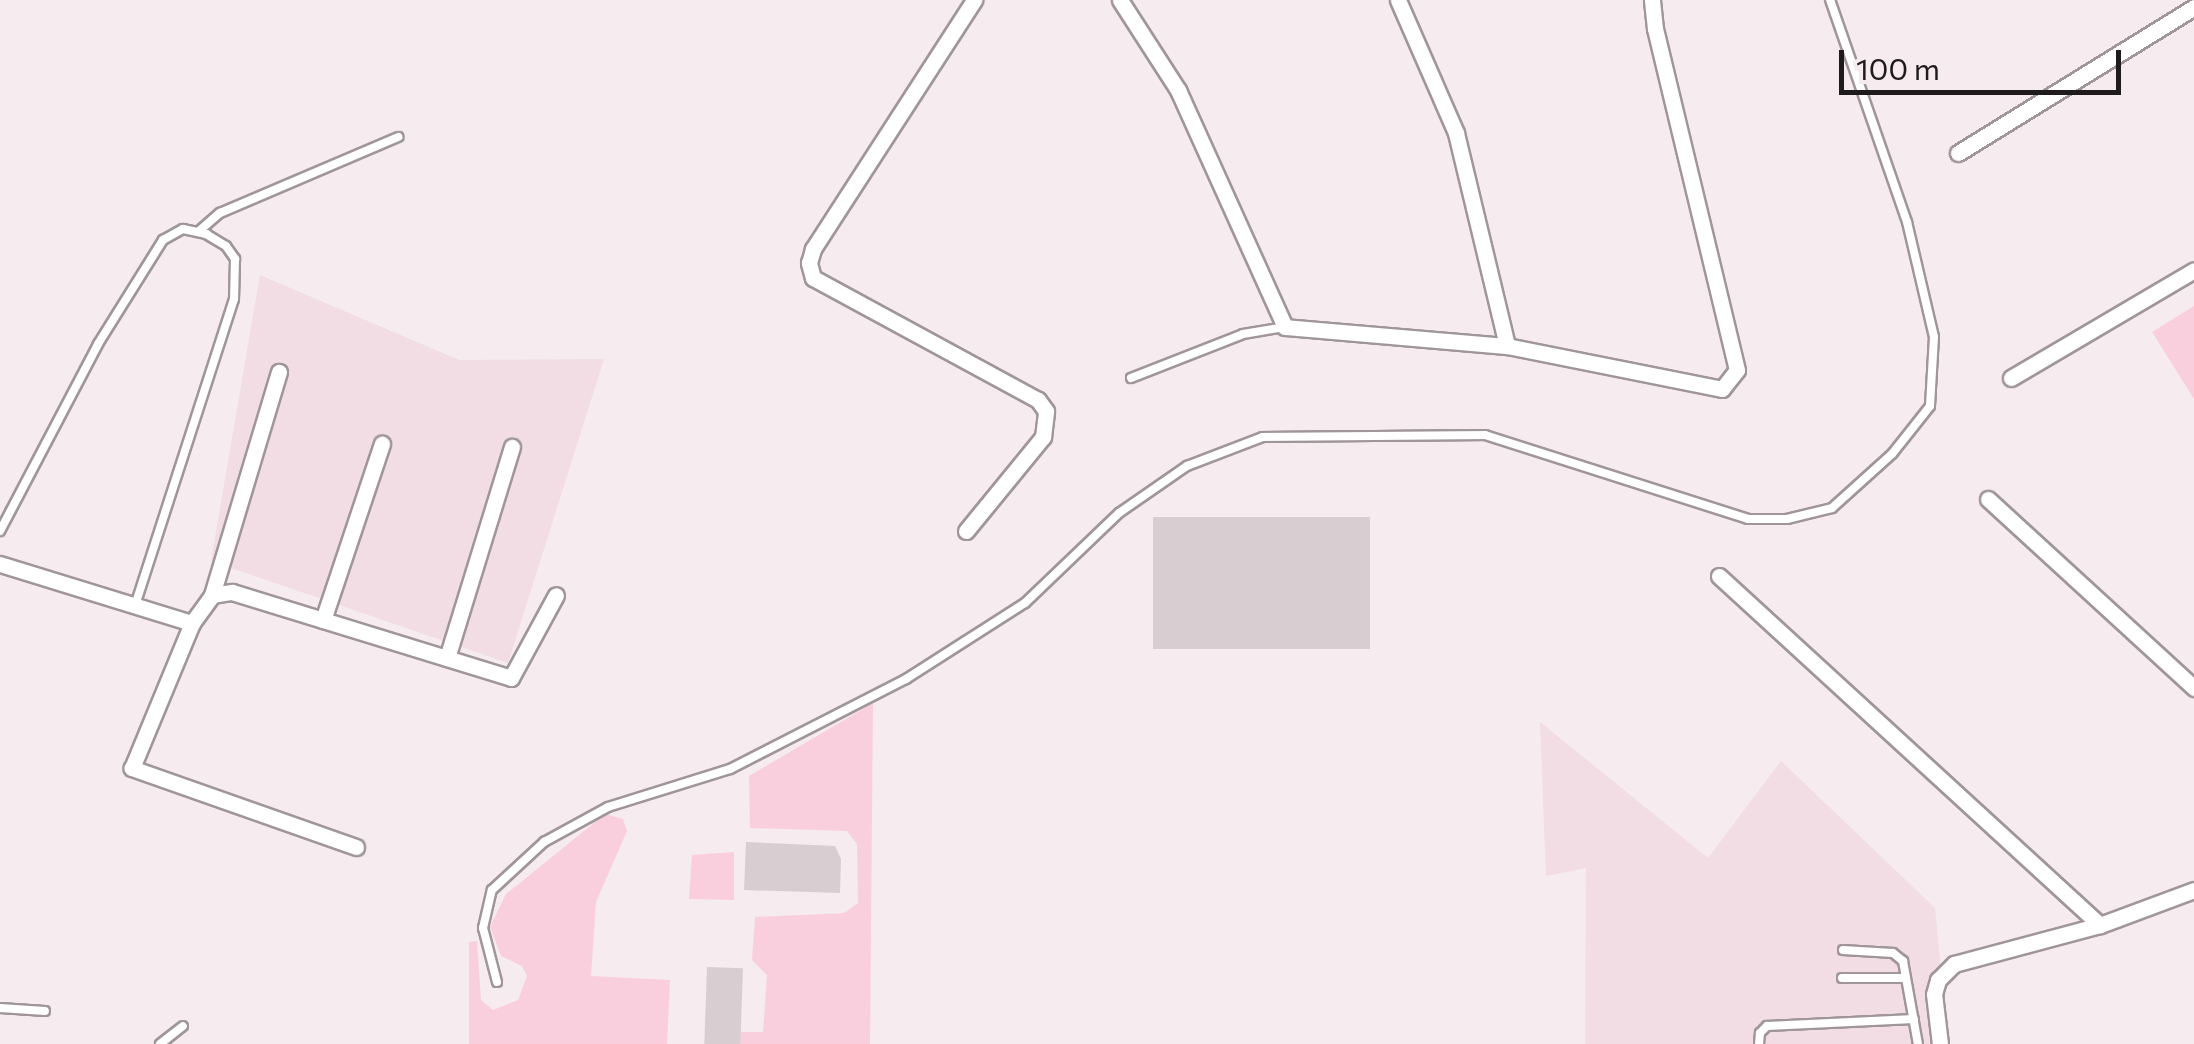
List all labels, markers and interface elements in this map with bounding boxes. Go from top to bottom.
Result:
scale bar [1844,30,2126,92]
text: 100 m [1856,49,1940,86]

